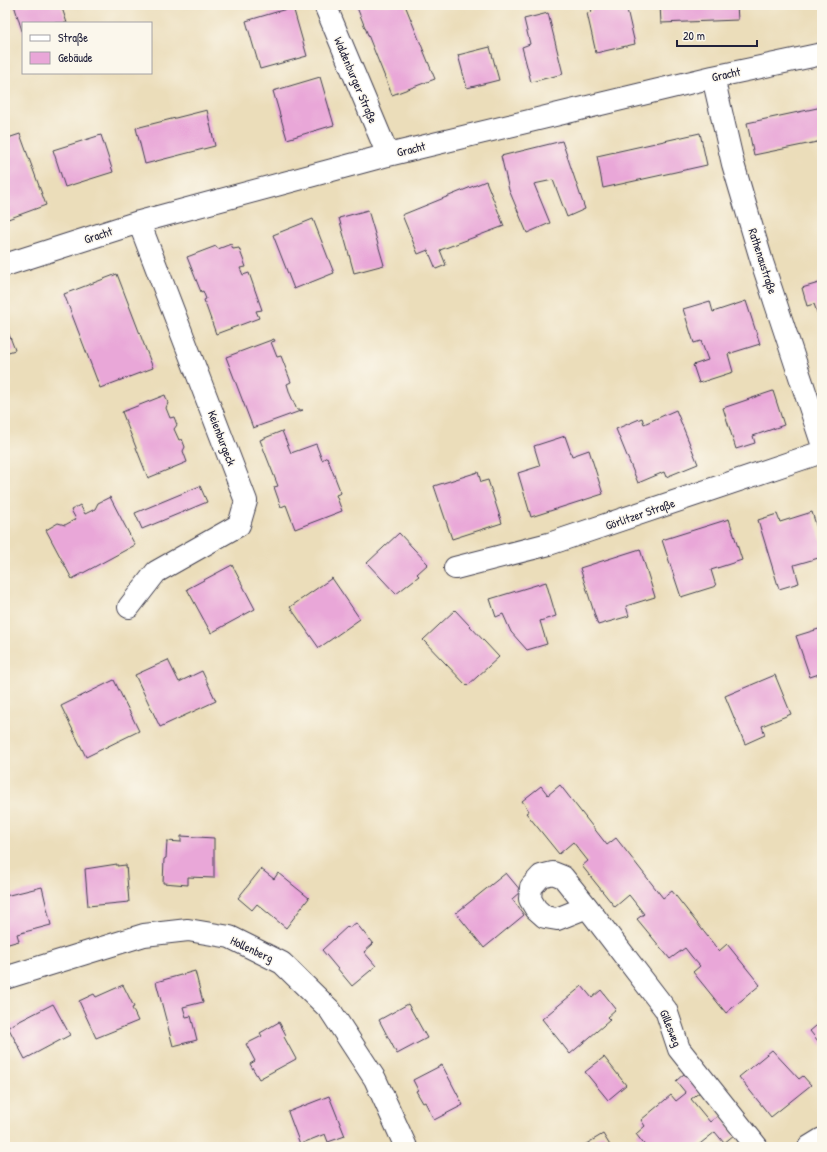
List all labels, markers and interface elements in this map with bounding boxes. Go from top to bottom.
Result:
legend [22,22,152,74]
scale bar [677,22,757,48]
text: 20 m [683,27,705,44]
text: Straße [58,29,88,46]
street label: Waldenburger Straße [330,34,382,126]
text: Gebäude [58,49,93,66]
street label: Gracht [710,63,743,85]
street label: Gracht [395,137,428,161]
street label: Gracht [82,222,115,248]
street label: Rathenaustraße [744,226,782,296]
street label: Keienburgeck [204,408,240,468]
street label: Görlitzer Straße [603,494,677,534]
street label: Hollenberg [228,932,276,966]
street label: Gillesweg [656,1007,686,1049]

